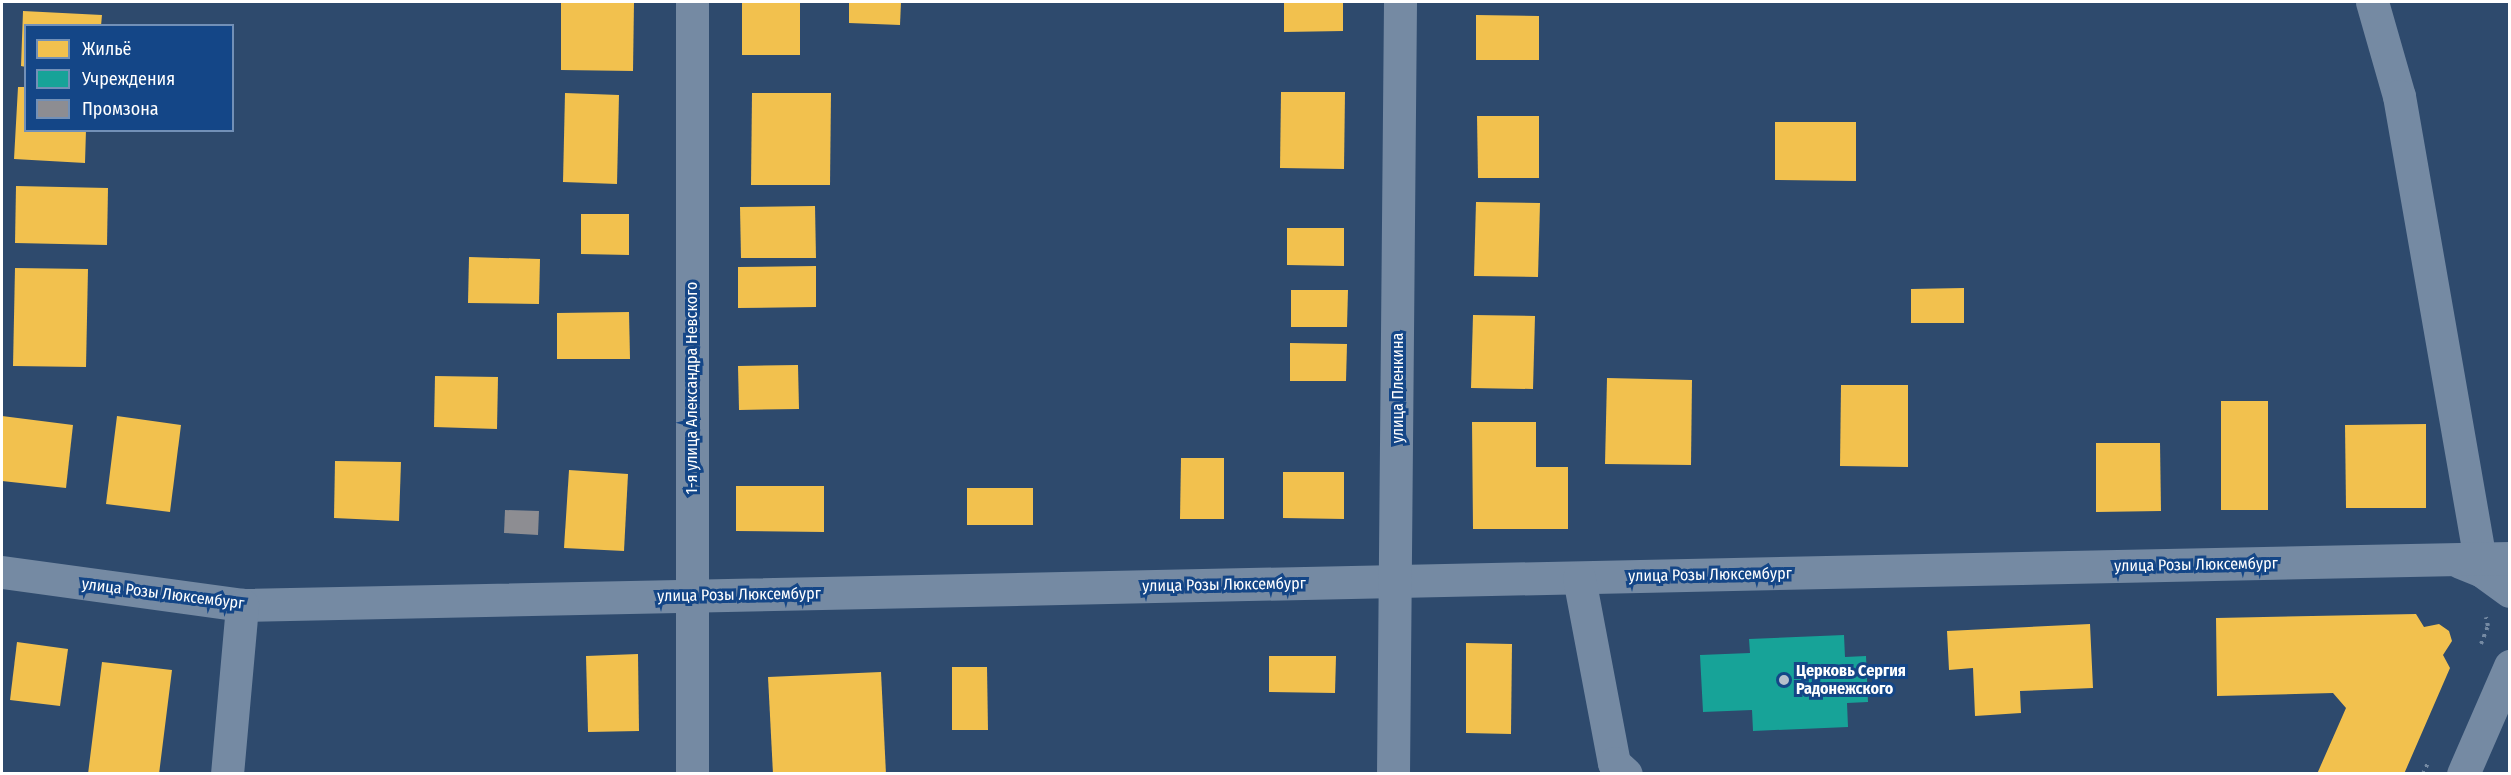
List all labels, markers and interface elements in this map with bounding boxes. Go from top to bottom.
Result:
legend [24,24,234,132]
text: Жильё [82,38,132,60]
text: Учреждения [82,68,175,90]
text: Промзона [82,98,159,120]
street label: 1-я улица Александра Невского [682,282,702,494]
street label: улица Пленкина [1388,333,1408,443]
street label: улица Розы Люксембург [2114,554,2278,576]
street label: улица Розы Люксембург [1628,564,1792,586]
street label: улица Розы Люксембург [1142,574,1306,596]
street label: улица Розы Люксембург [81,575,245,613]
street label: улица Розы Люксембург [657,584,821,606]
place label: Церковь Сергия Радонежского [1796,661,1906,699]
marker: Церковь Сергия Радонежского [1777,673,1791,687]

